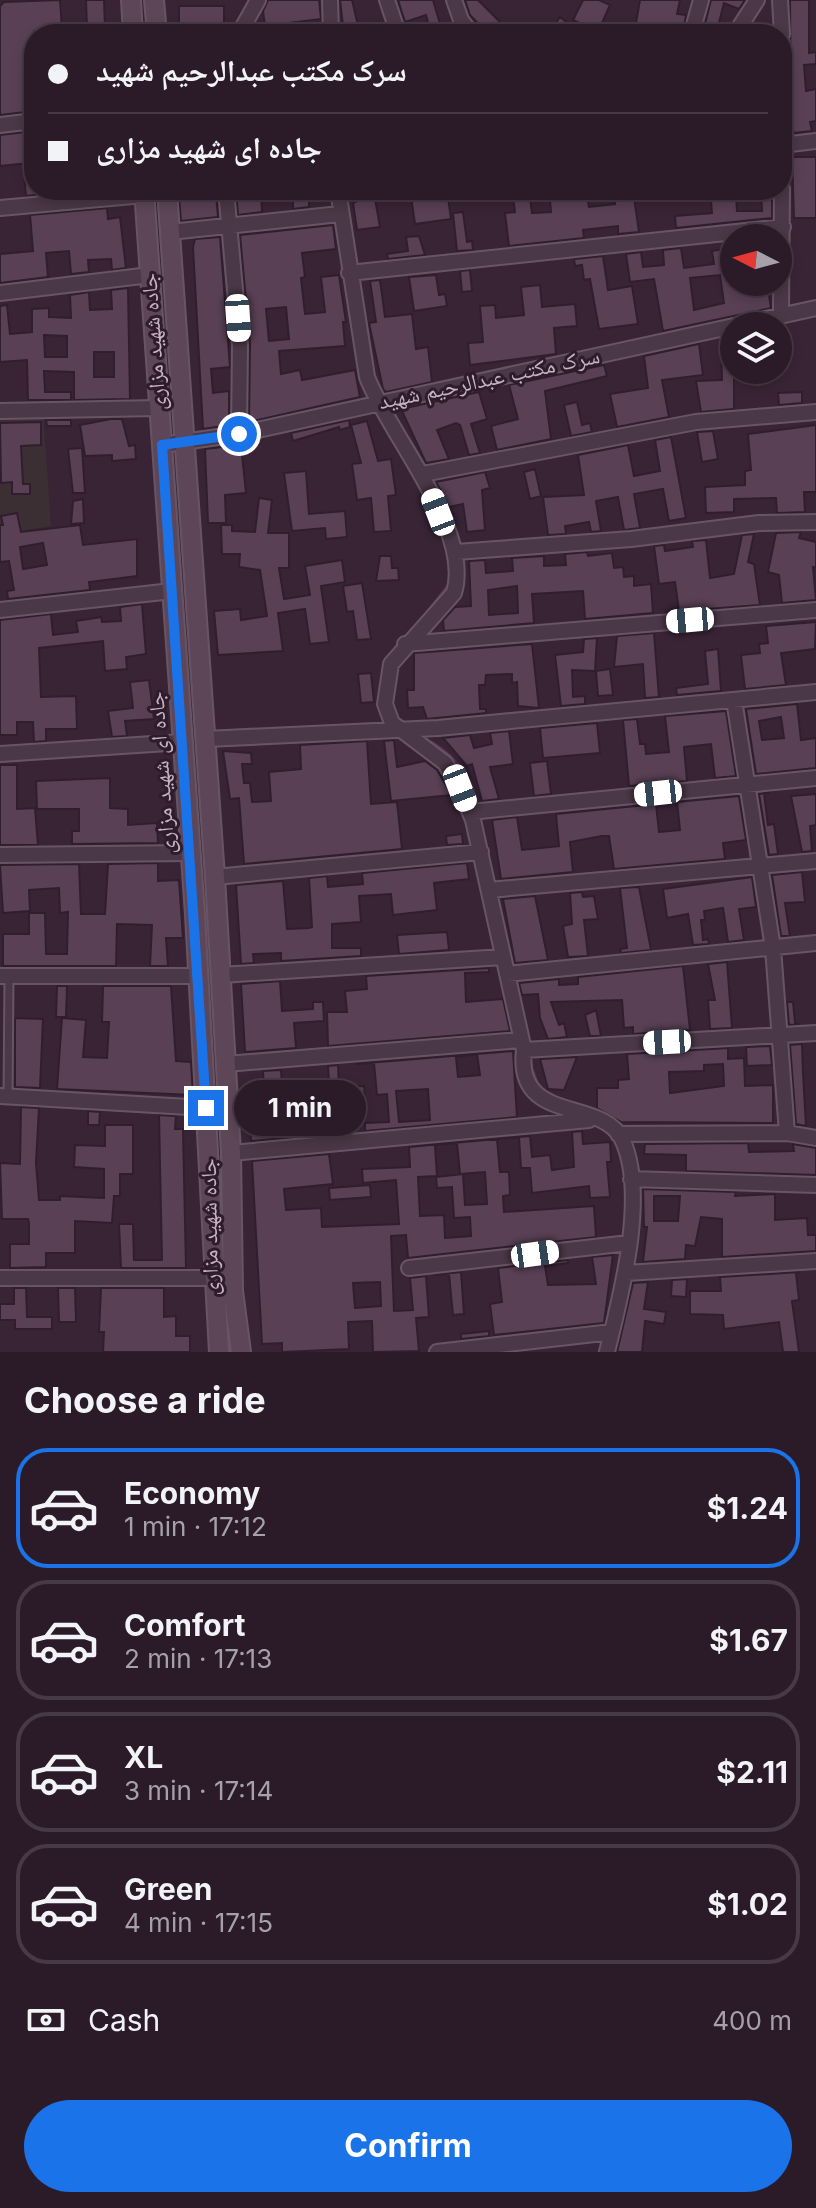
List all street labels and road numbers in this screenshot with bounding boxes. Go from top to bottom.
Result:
street label: جاده شهید مزاری [135,272,172,411]
street label: سرک مکتب عبدالرحیم شهید [376,342,602,416]
street label: جاده ای شهید مزاری [142,691,181,855]
street label: جاده شهید مزاری [195,1158,224,1296]

